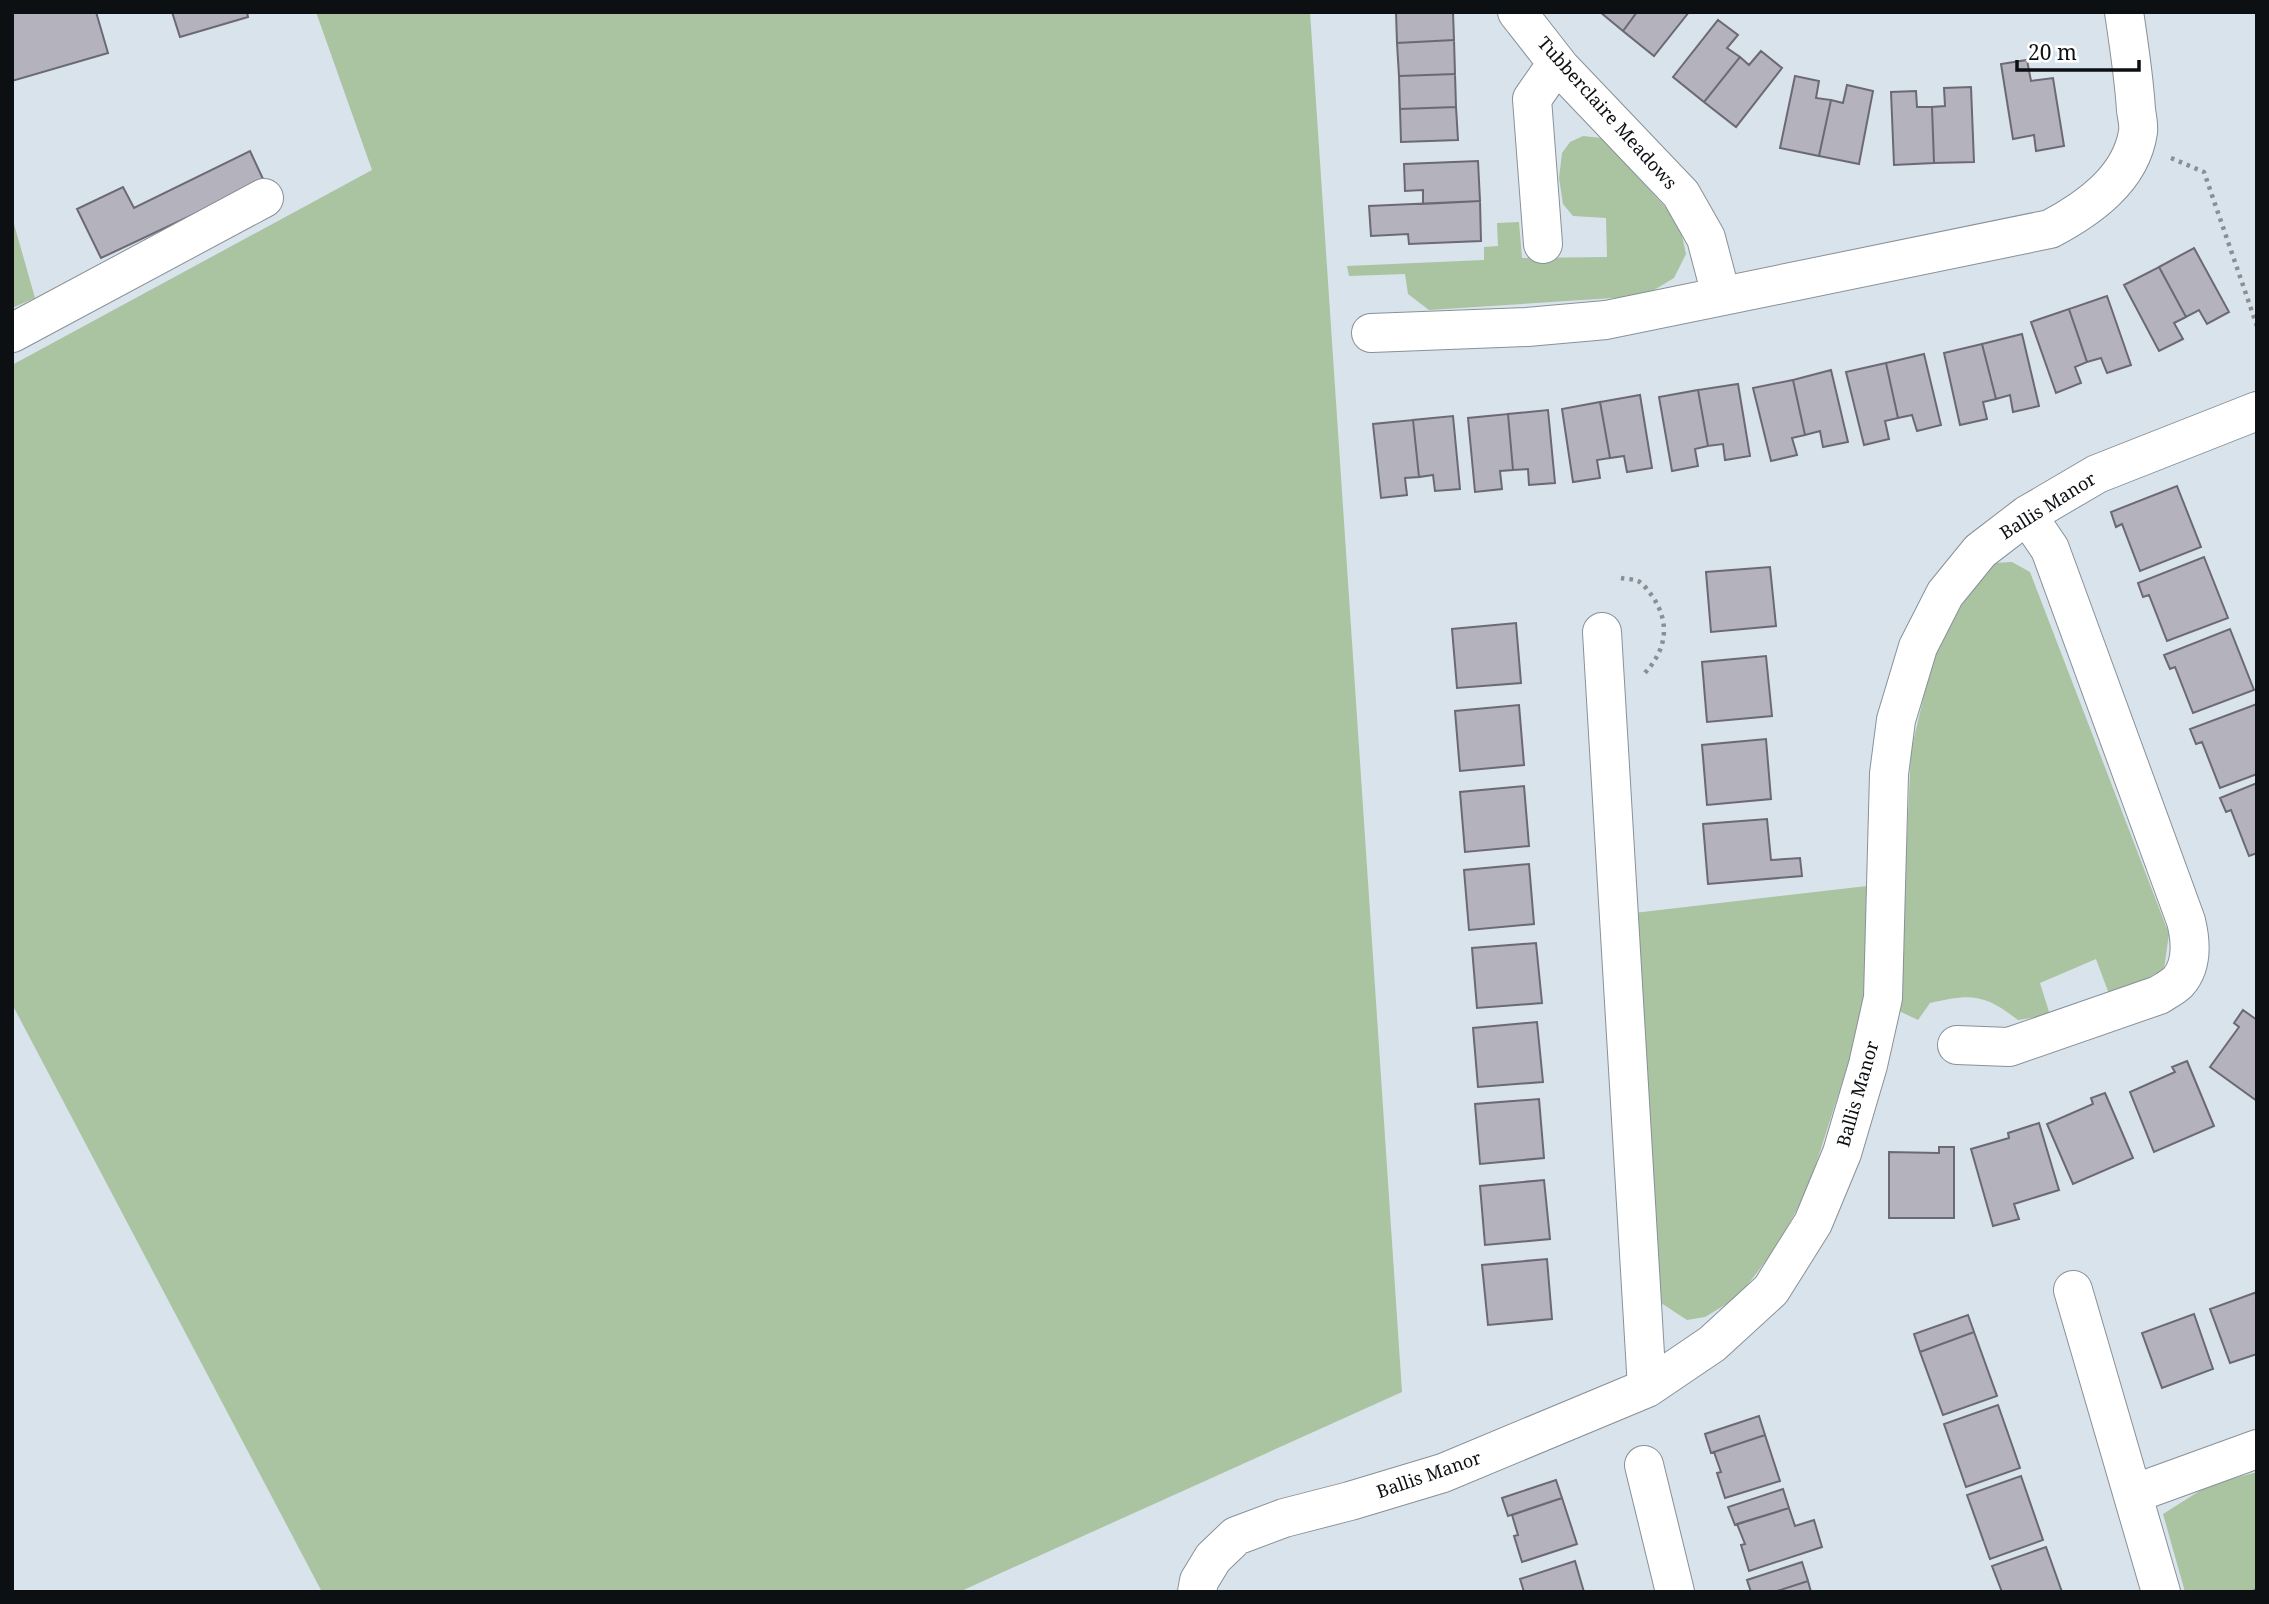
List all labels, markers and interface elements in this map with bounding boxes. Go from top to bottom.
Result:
scale bar [2017,28,2140,72]
street label: Tubberclaire Meadows [1533,31,1683,194]
text: 20 m [2028,38,2077,66]
street label: Ballis Manor [1995,466,2101,544]
street label: Ballis Manor [1830,1037,1884,1149]
street label: Ballis Manor [1373,1445,1485,1503]

